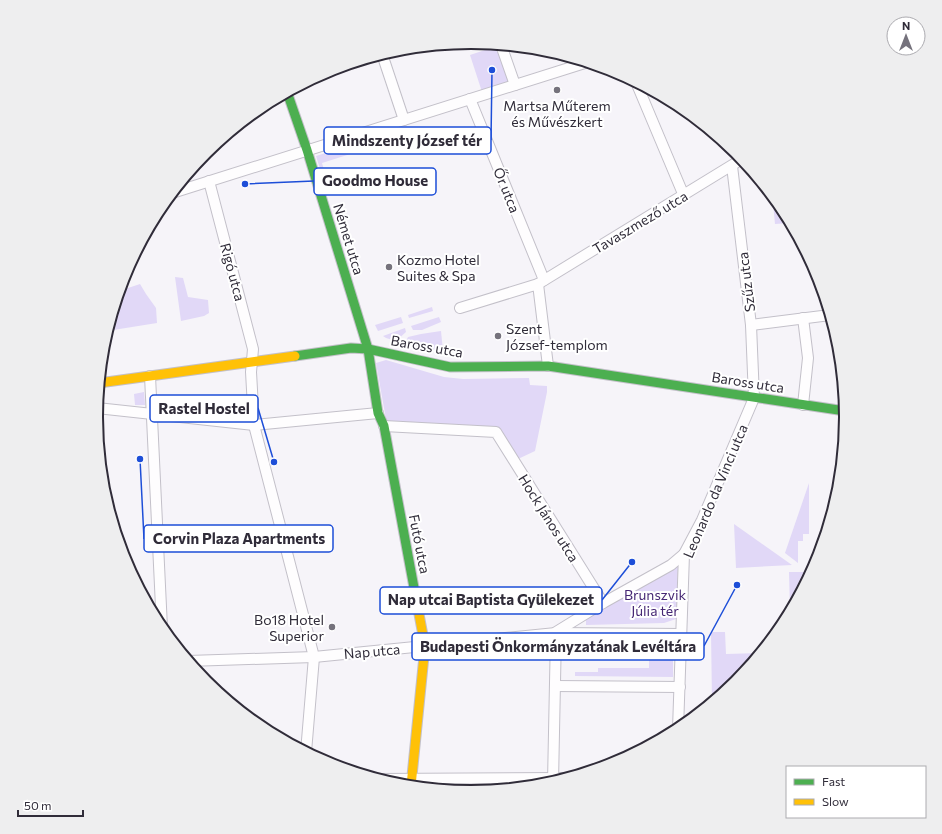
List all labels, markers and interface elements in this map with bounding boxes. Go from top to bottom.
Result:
north arrow [886,16,926,56]
text: N [902,19,910,32]
marker: Martsa Műterem és Művészkert [552,85,562,95]
place label: Martsa Műterem és Művészkert [503,97,611,130]
callout: Mindszenty József tér [324,127,491,154]
text: Mindszenty József tér [332,131,482,149]
street label: Őr utca [490,165,524,215]
callout: Goodmo House [314,168,436,195]
text: Goodmo House [322,171,428,189]
street label: Tavaszmező utca [589,187,691,257]
street label: Német utca [330,201,368,277]
street label: Rigó utca [217,241,249,303]
place label: Kozmo Hotel Suites & Spa [397,251,480,284]
street label: Szűz utca [734,251,758,313]
marker: Kozmo Hotel Suites & Spa [384,262,394,272]
place label: Szent József-templom [506,320,608,353]
street label: Baross utca [390,331,464,361]
marker: Szent József-templom [493,331,503,341]
street label: Baross utca [711,368,785,396]
callout: Rastel Hostel [150,395,258,422]
text: Rastel Hostel [158,399,250,417]
street label: Leonardo da Vinci utca [679,421,751,561]
street label: Hock János utca [515,471,583,565]
street label: Futó utca [406,513,434,575]
callout: Corvin Plaza Apartments [144,525,333,552]
text: Corvin Plaza Apartments [153,529,325,547]
park label: Brunszvik Júlia tér [624,586,686,619]
callout: Nap utcai Baptista Gyülekezet [380,587,602,614]
text: Nap utcai Baptista Gyülekezet [388,590,594,608]
place label: Bo18 Hotel Superior [254,611,324,644]
marker: Bo18 Hotel Superior [327,622,337,632]
callout: Budapesti Önkormányzatának Levéltára [412,633,704,660]
text: Budapesti Önkormányzatának Levéltára [420,637,696,655]
street label: Nap utca [343,640,401,662]
legend [786,766,926,818]
text: Fast [822,774,845,788]
scale bar [18,792,83,818]
text: Slow [822,794,849,808]
text: 50 m [24,798,52,812]

